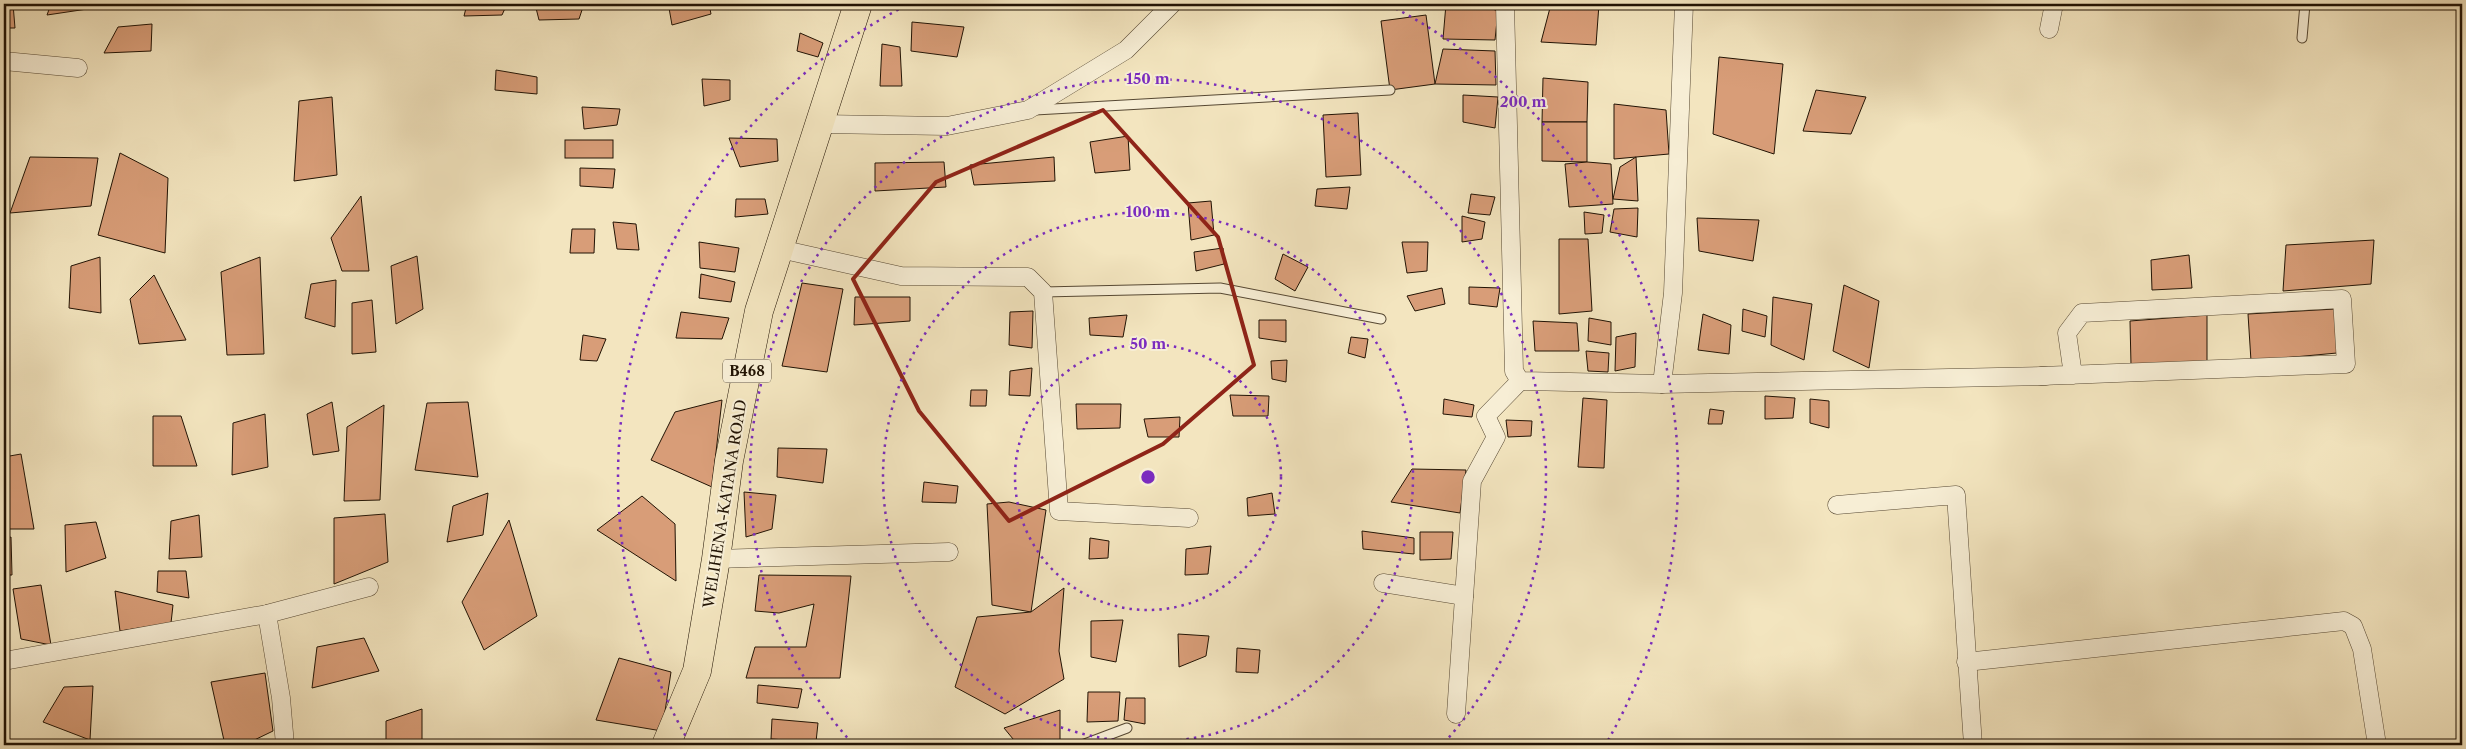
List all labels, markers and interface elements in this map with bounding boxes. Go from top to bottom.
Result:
text: 150 m [1126,69,1170,88]
text: 200 m [1500,92,1546,111]
text: 100 m [1126,202,1170,221]
text: 50 m [1130,334,1166,353]
road number: B468 [723,360,771,382]
street label: WELIHENA-KATANA ROAD [698,398,750,611]
centre of rings [1139,468,1157,486]

